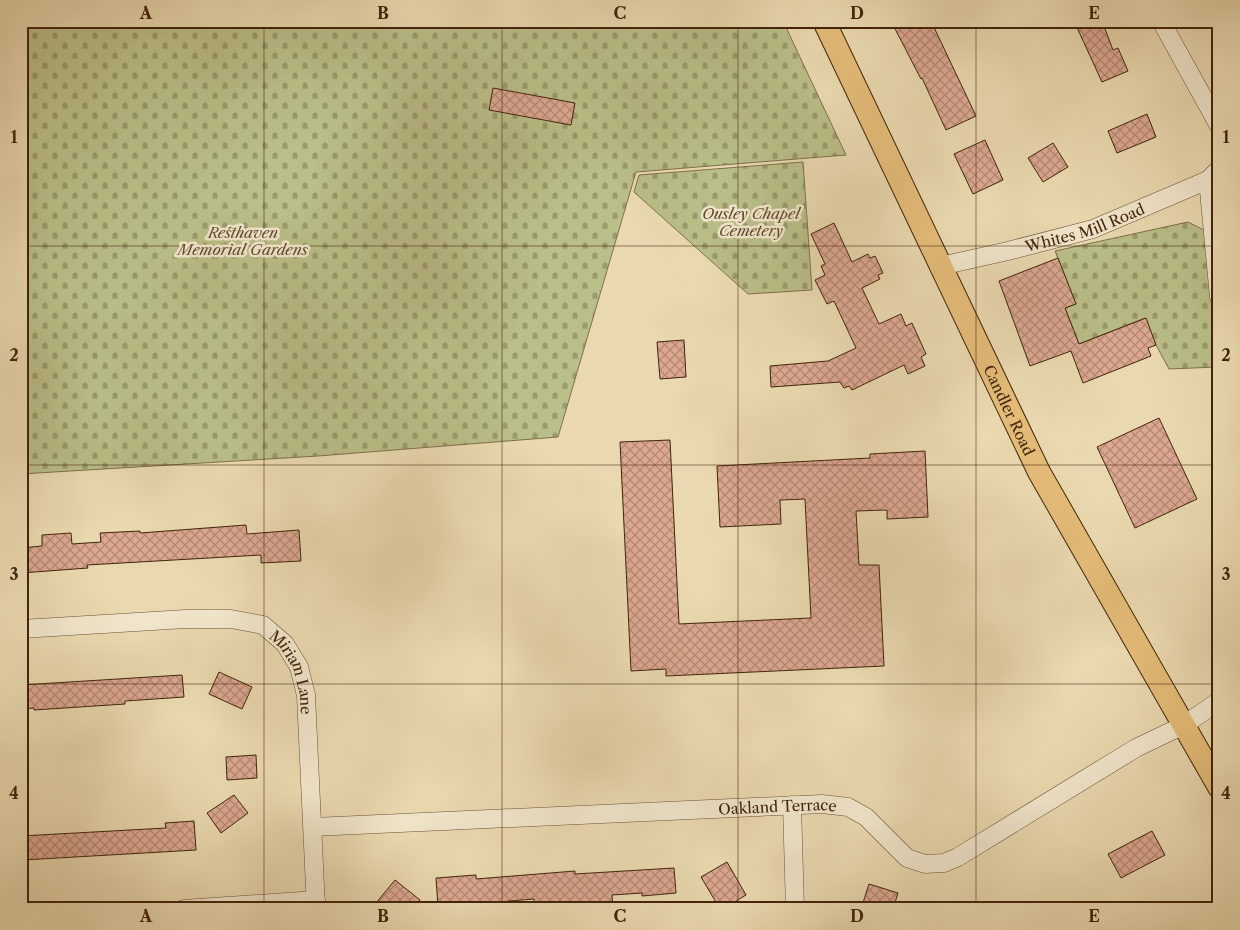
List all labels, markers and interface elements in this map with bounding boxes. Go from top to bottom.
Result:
text: A [139,3,153,23]
text: B [377,3,389,23]
text: C [614,3,626,23]
text: D [850,3,864,23]
text: E [1088,3,1100,23]
text: 1 [10,127,18,147]
text: 1 [1222,127,1230,147]
street label: Whites Mill Road [1022,199,1147,256]
park label: Ousley Chapel Cemetery [702,204,802,240]
park label: Resthaven Memorial Gardens [176,223,309,259]
text: 2 [9,345,19,365]
text: 2 [1221,345,1231,365]
street label: Candler Road [980,362,1039,458]
text: 3 [9,564,19,584]
text: 3 [1221,564,1231,584]
street label: Miriam Lane [266,626,316,715]
text: 4 [9,783,19,803]
text: 4 [1221,783,1231,803]
street label: Oakland Terrace [718,794,838,818]
text: A [139,906,153,926]
text: B [377,906,389,926]
text: C [614,906,626,926]
text: D [850,906,864,926]
text: E [1088,906,1100,926]

